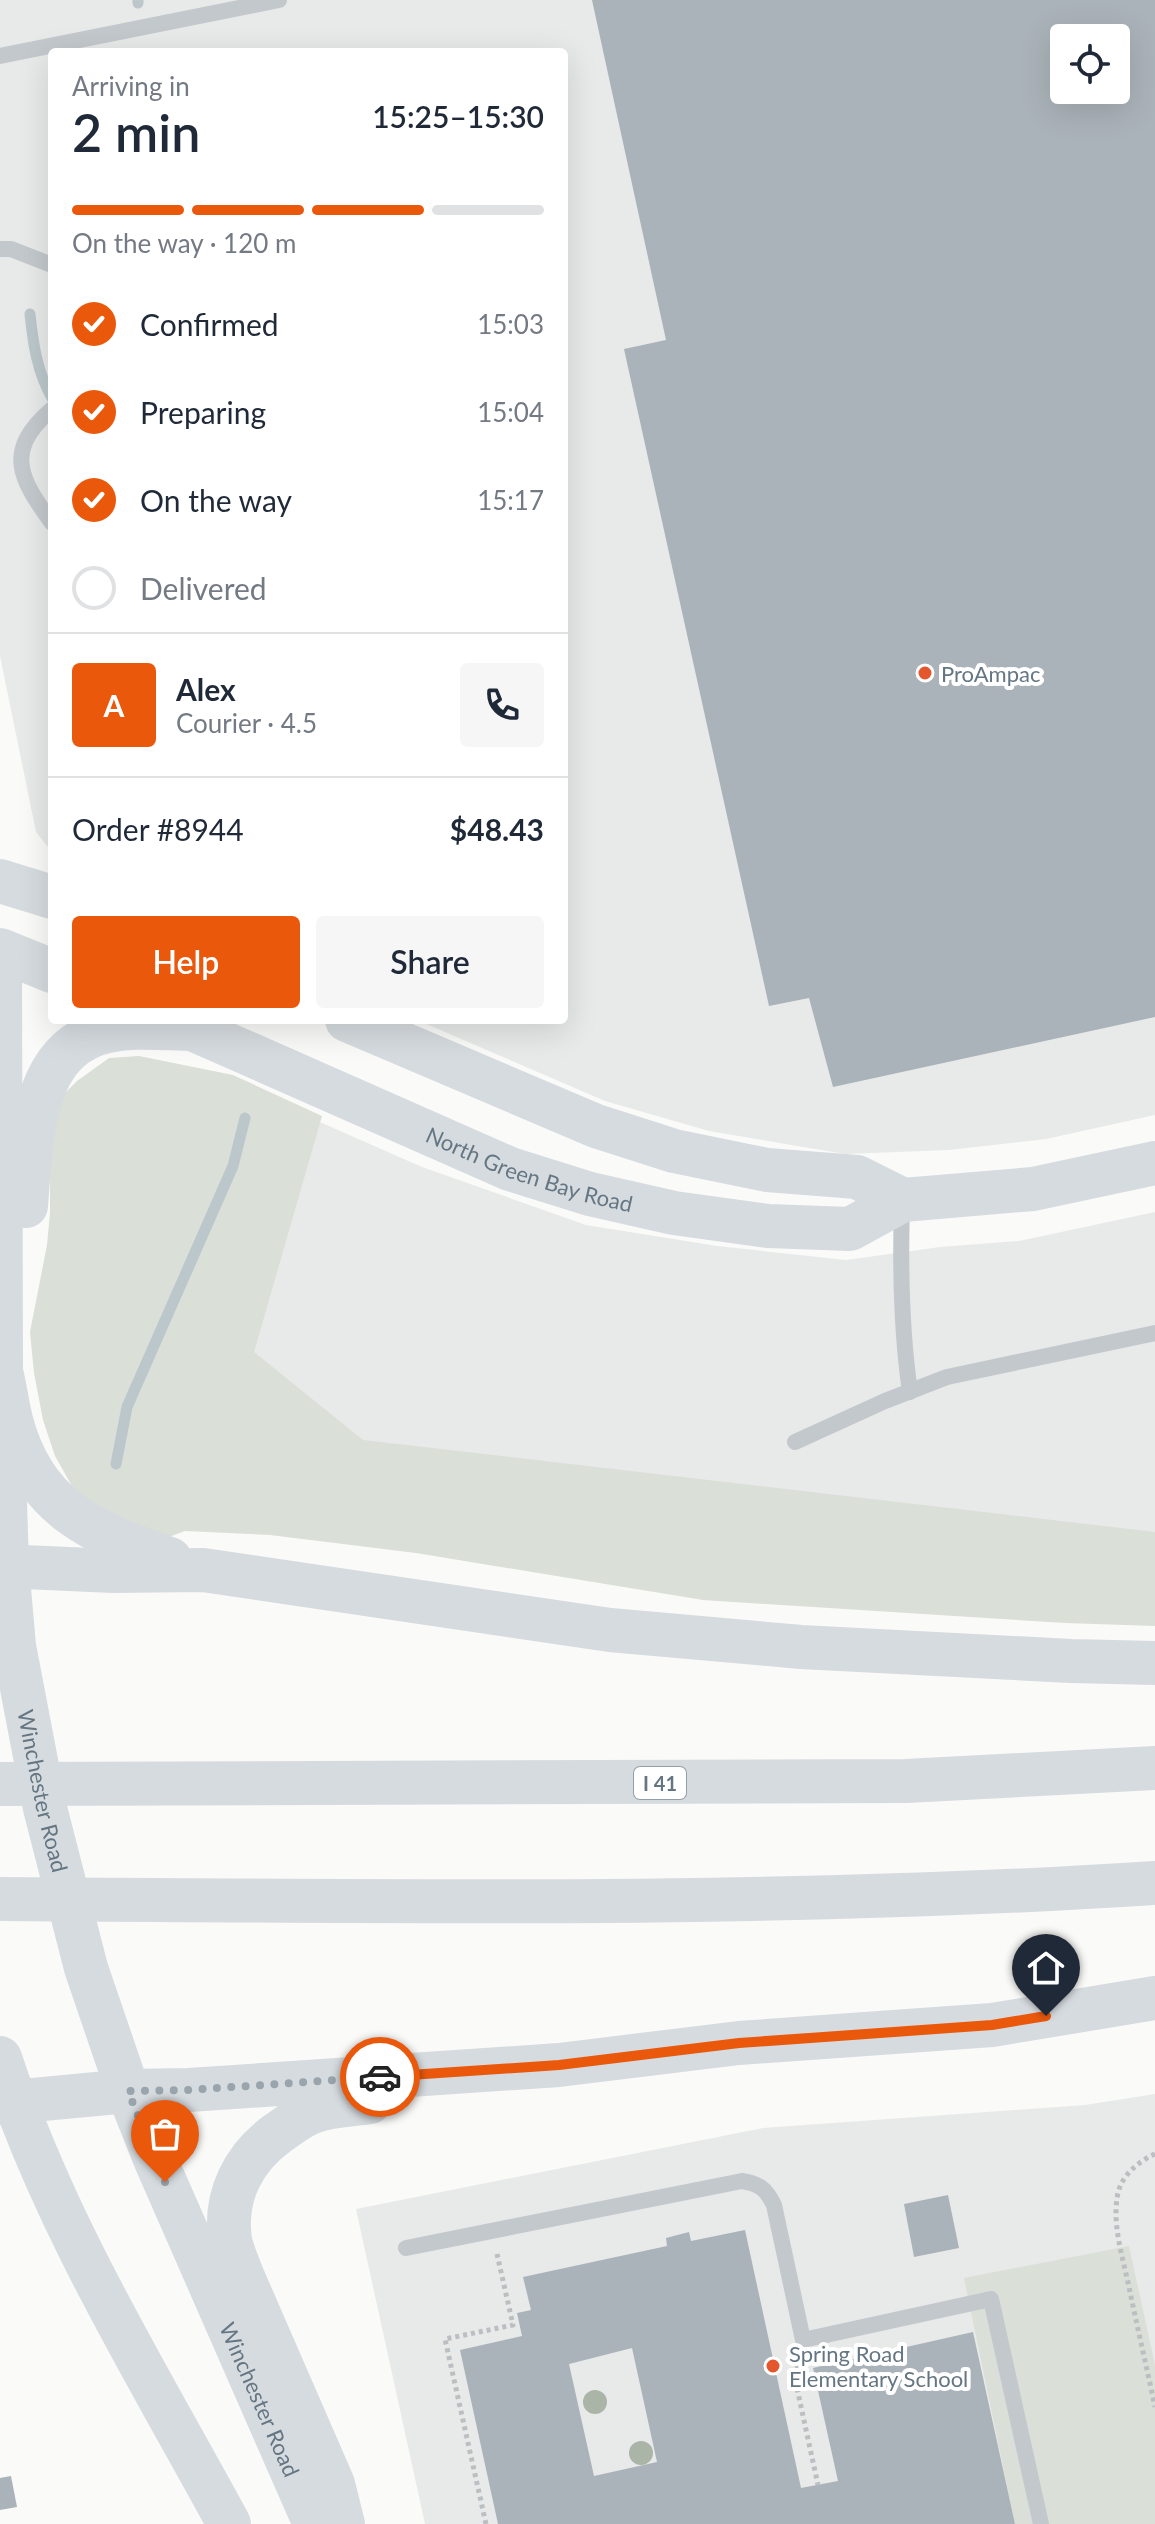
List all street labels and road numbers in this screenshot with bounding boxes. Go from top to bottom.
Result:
street label: North Green Bay Road [422,1120,635,1217]
street label: Winchester Road [13,1707,74,1875]
road number: I 41 [634,1767,686,1799]
street label: Winchester Road [215,2318,306,2481]

